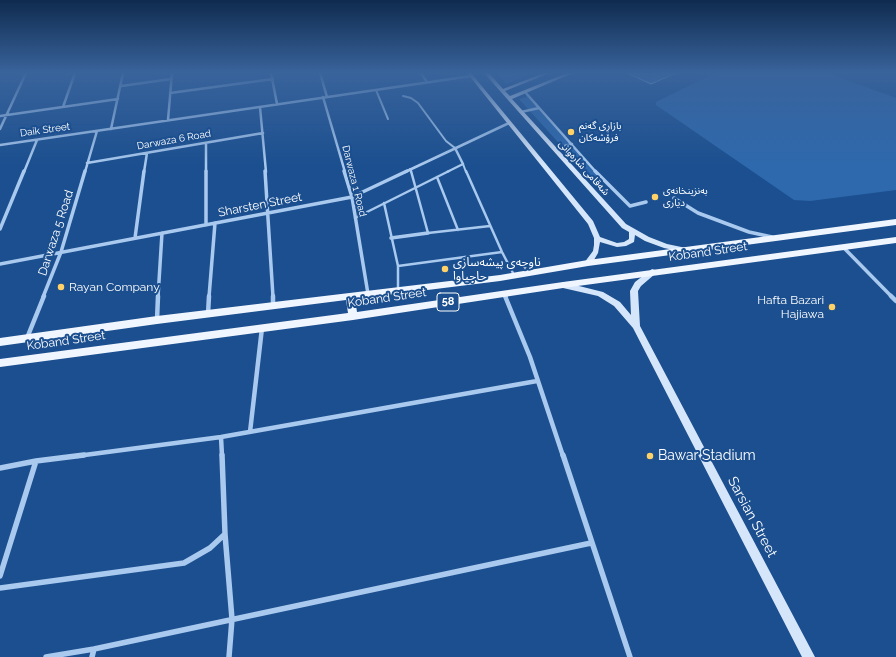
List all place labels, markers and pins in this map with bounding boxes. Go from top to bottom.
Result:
place label: بازاڕی گەنم فرۆشەکان [579,120,622,144]
marker: بازاڕی گەنم فرۆشەکان [566,127,576,137]
place label: بەنزینخانەی دیاری [663,185,708,208]
marker: بەنزینخانەی دیاری [650,192,660,202]
place label: ناوچەی پیشەسازی حاجیاوا [453,255,541,283]
marker: ناوچەی پیشەسازی حاجیاوا [440,264,450,274]
place label: Rayan Company [69,280,160,294]
marker: Rayan Company [56,282,66,292]
place label: Hafta Bazari Hajiawa [757,293,824,321]
marker: Hafta Bazari Hajiawa [827,302,837,312]
place label: Bawar Stadium [658,448,756,464]
marker: Bawar Stadium [645,451,655,461]

